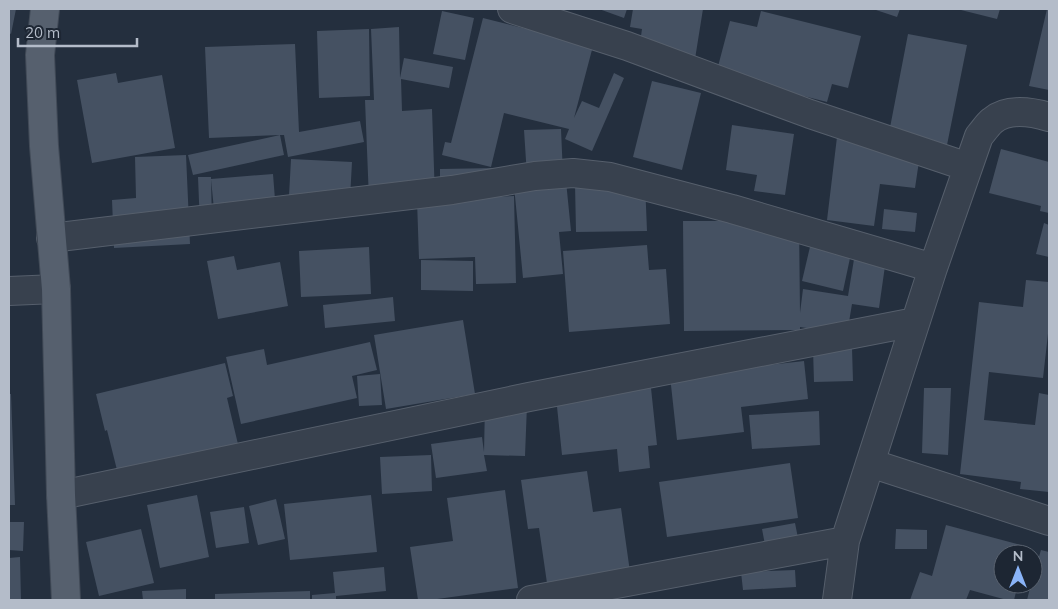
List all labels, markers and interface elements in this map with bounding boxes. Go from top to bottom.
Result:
scale bar [18,15,136,47]
text: 20 m [25,23,60,42]
north arrow [993,544,1043,594]
text: N [1013,547,1023,565]

